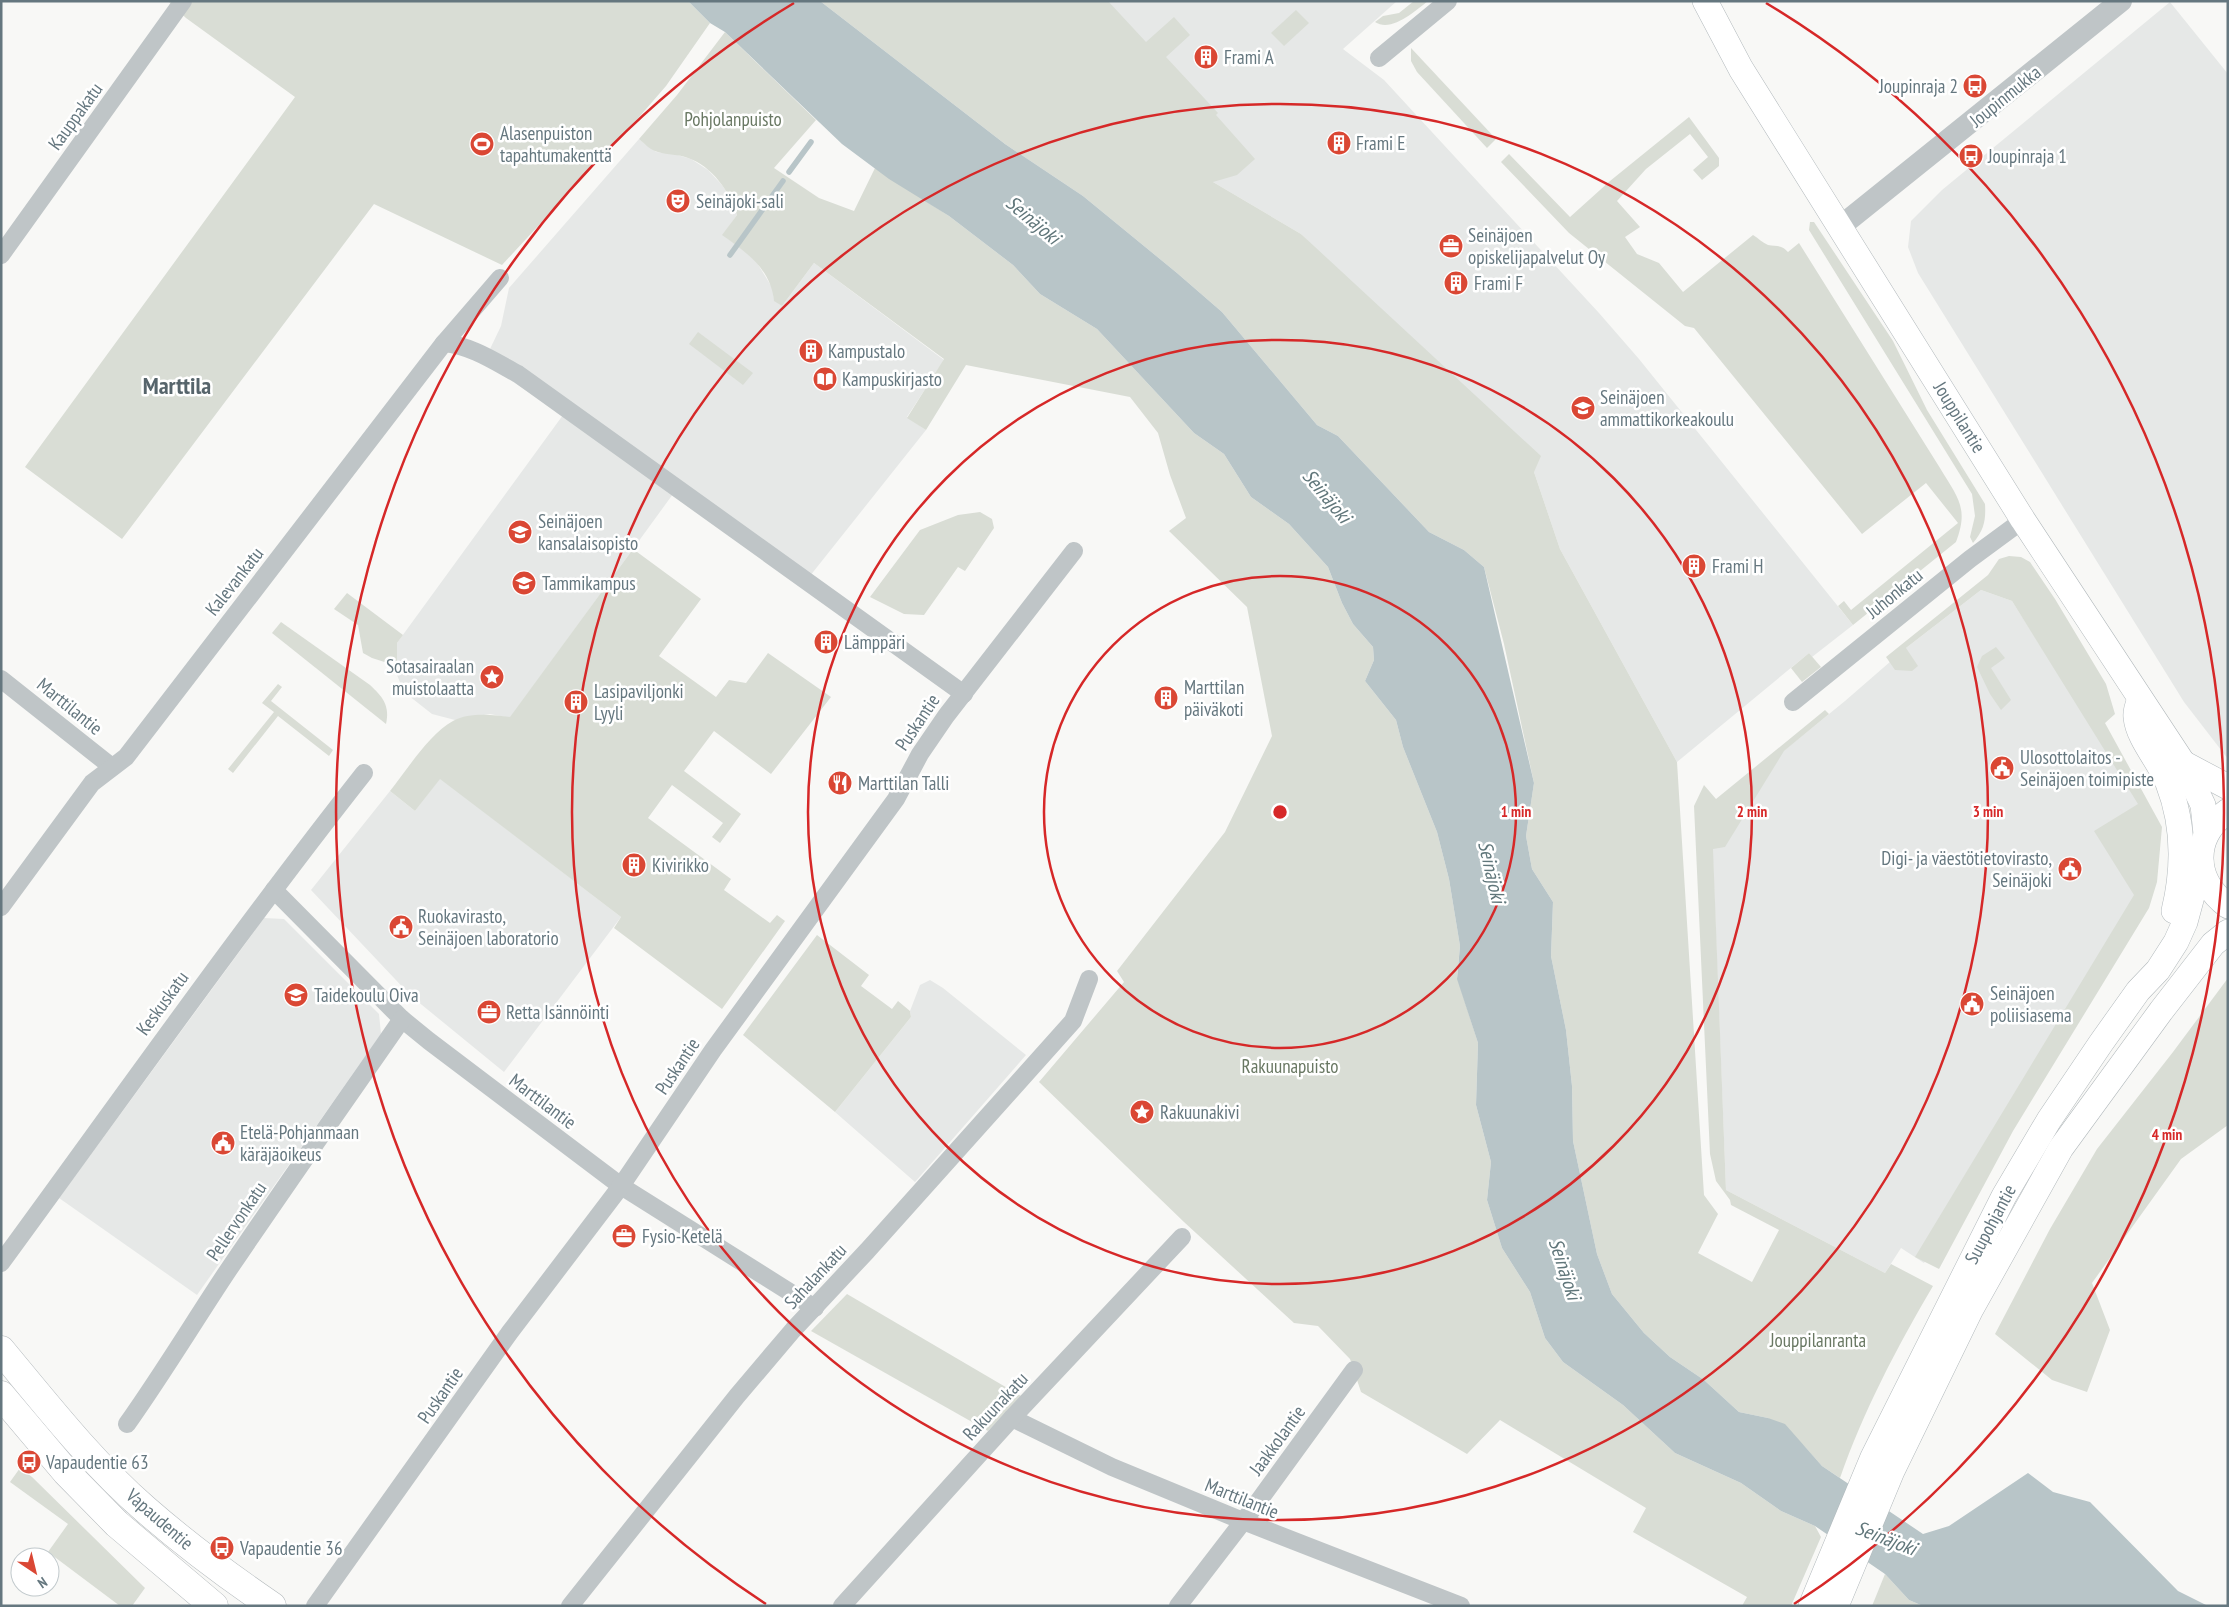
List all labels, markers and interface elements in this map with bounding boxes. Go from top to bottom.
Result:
building icon: Frami A [1193,44,1219,70]
place label: Frami A [1224,45,1274,69]
street label: Joupinmukka [1964,60,2045,133]
bus stop icon: Joupinraja 2 [1962,73,1988,99]
place label: Joupinraja 2 [1878,74,1958,98]
street label: Kauppakatu [43,78,107,154]
park label: Pohjolanpuisto [684,107,782,131]
place label: Alasenpuiston tapahtumakenttä [500,121,612,167]
building icon: Frami E [1326,130,1352,156]
sports icon: Alasenpuiston tapahtumakenttä [469,131,495,157]
place label: Frami E [1356,131,1405,155]
bus stop icon: Joupinraja 1 [1958,143,1984,169]
place label: Joupinraja 1 [1987,144,2067,168]
theatre icon: Seinäjoki-sali [665,188,691,214]
place label: Seinäjoki-sali [696,189,784,213]
water label: Seinäjoki [1001,190,1068,252]
place label: Seinäjoen opiskelijapalvelut Oy [1468,223,1606,269]
office icon: Seinäjoen opiskelijapalvelut Oy [1438,233,1464,259]
building icon: Frami F [1443,270,1469,296]
place label: Frami F [1474,271,1523,295]
building icon: Kampustalo [798,338,824,364]
place label: Kampustalo [828,339,905,363]
library icon: Kampuskirjasto [812,366,838,392]
place label: Kampuskirjasto [842,367,942,391]
district label: Marttila [143,370,211,401]
street label: Jouppilantie [1928,376,1991,457]
place label: Seinäjoen ammattikorkeakoulu [1600,385,1734,431]
school or university icon: Seinäjoen ammattikorkeakoulu [1570,395,1596,421]
water label: Seinäjoki [1297,464,1359,531]
place label: Seinäjoen kansalaisopisto [538,509,638,555]
school or university icon: Seinäjoen kansalaisopisto [507,519,533,545]
street label: Kalevankatu [200,542,268,620]
building icon: Frami H [1681,553,1707,579]
place label: Frami H [1712,554,1763,578]
street label: Juhonkatu [1860,563,1927,624]
school or university icon: Tammikampus [511,570,537,596]
place label: Tammikampus [542,571,636,595]
building icon: Lämppäri [813,629,839,655]
place label: Lämppäri [844,630,905,654]
place label: Sotasairaalan muistolaatta [386,654,474,700]
place icon: Sotasairaalan muistolaatta [479,664,505,690]
street label: Marttilantie [32,672,108,740]
place label: Marttilan päiväkoti [1184,675,1244,721]
place label: Lasipaviljonki Lyyli [594,679,684,725]
building icon: Marttilan päiväkoti [1153,685,1179,711]
building icon: Lasipaviljonki Lyyli [563,689,589,715]
street label: Puskantie [889,689,945,755]
place label: Ulosottolaitos - Seinäjoen toimipiste [2020,745,2154,791]
public building icon: Ulosottolaitos - Seinäjoen toimipiste [1989,755,2015,781]
restaurant icon: Marttilan Talli [827,770,853,796]
place label: Marttilan Talli [858,771,949,795]
text: 1 min [1501,802,1531,821]
text: 2 min [1737,802,1767,821]
text: 3 min [1973,802,2003,821]
centre of rings [1271,803,1289,821]
water label: Seinäjoki [1472,838,1512,908]
place label: Digi- ja väestötietovirasto, Seinäjoki [1881,846,2052,892]
building icon: Kivirikko [621,852,647,878]
place label: Kivirikko [652,853,709,877]
public building icon: Digi- ja väestötietovirasto, Seinäjoki [2057,856,2083,882]
place label: Ruokavirasto, Seinäjoen laboratorio [418,904,559,950]
public building icon: Ruokavirasto, Seinäjoen laboratorio [388,914,414,940]
street label: Keskuskatu [131,966,193,1040]
place label: Seinäjoen poliisiasema [1990,981,2072,1027]
school or university icon: Taidekoulu Oiva [283,982,309,1008]
place label: Taidekoulu Oiva [314,983,419,1007]
public building icon: Seinäjoen poliisiasema [1959,991,1985,1017]
office icon: Retta Isännöinti [476,999,502,1025]
place label: Retta Isännöinti [506,1000,609,1024]
street label: Puskantie [649,1033,705,1099]
park label: Rakuunapuisto [1242,1054,1338,1078]
street label: Marttilantie [505,1068,581,1134]
place icon: Rakuunakivi [1129,1099,1155,1125]
place label: Rakuunakivi [1160,1100,1240,1124]
place label: Etelä-Pohjanmaan käräjäoikeus [240,1120,359,1166]
text: 4 min [2152,1125,2182,1144]
public building icon: Etelä-Pohjanmaan käräjäoikeus [210,1130,236,1156]
street label: Pellervonkatu [201,1177,271,1265]
street label: Suupohjantie [1959,1180,2021,1268]
office icon: Fysio-Ketelä [611,1223,637,1249]
place label: Fysio-Ketelä [642,1224,723,1248]
water label: Seinäjoki [1543,1235,1588,1305]
street label: Sahalankatu [779,1238,851,1314]
park label: Jouppilanranta [1769,1328,1866,1352]
street label: Puskantie [412,1362,468,1428]
street label: Rakuunakatu [957,1367,1033,1445]
street label: Jaakkolantie [1243,1400,1310,1480]
bus stop icon: Vapaudentie 63 [16,1449,42,1475]
place label: Vapaudentie 63 [45,1450,148,1474]
street label: Marttilantie [1202,1472,1283,1524]
street label: Vapaudentie [121,1483,199,1555]
water label: Seinäjoki [1852,1515,1923,1562]
bus stop icon: Vapaudentie 36 [209,1535,235,1561]
place label: Vapaudentie 36 [239,1536,342,1560]
north arrow [10,1547,60,1597]
text: N [34,1573,51,1592]

